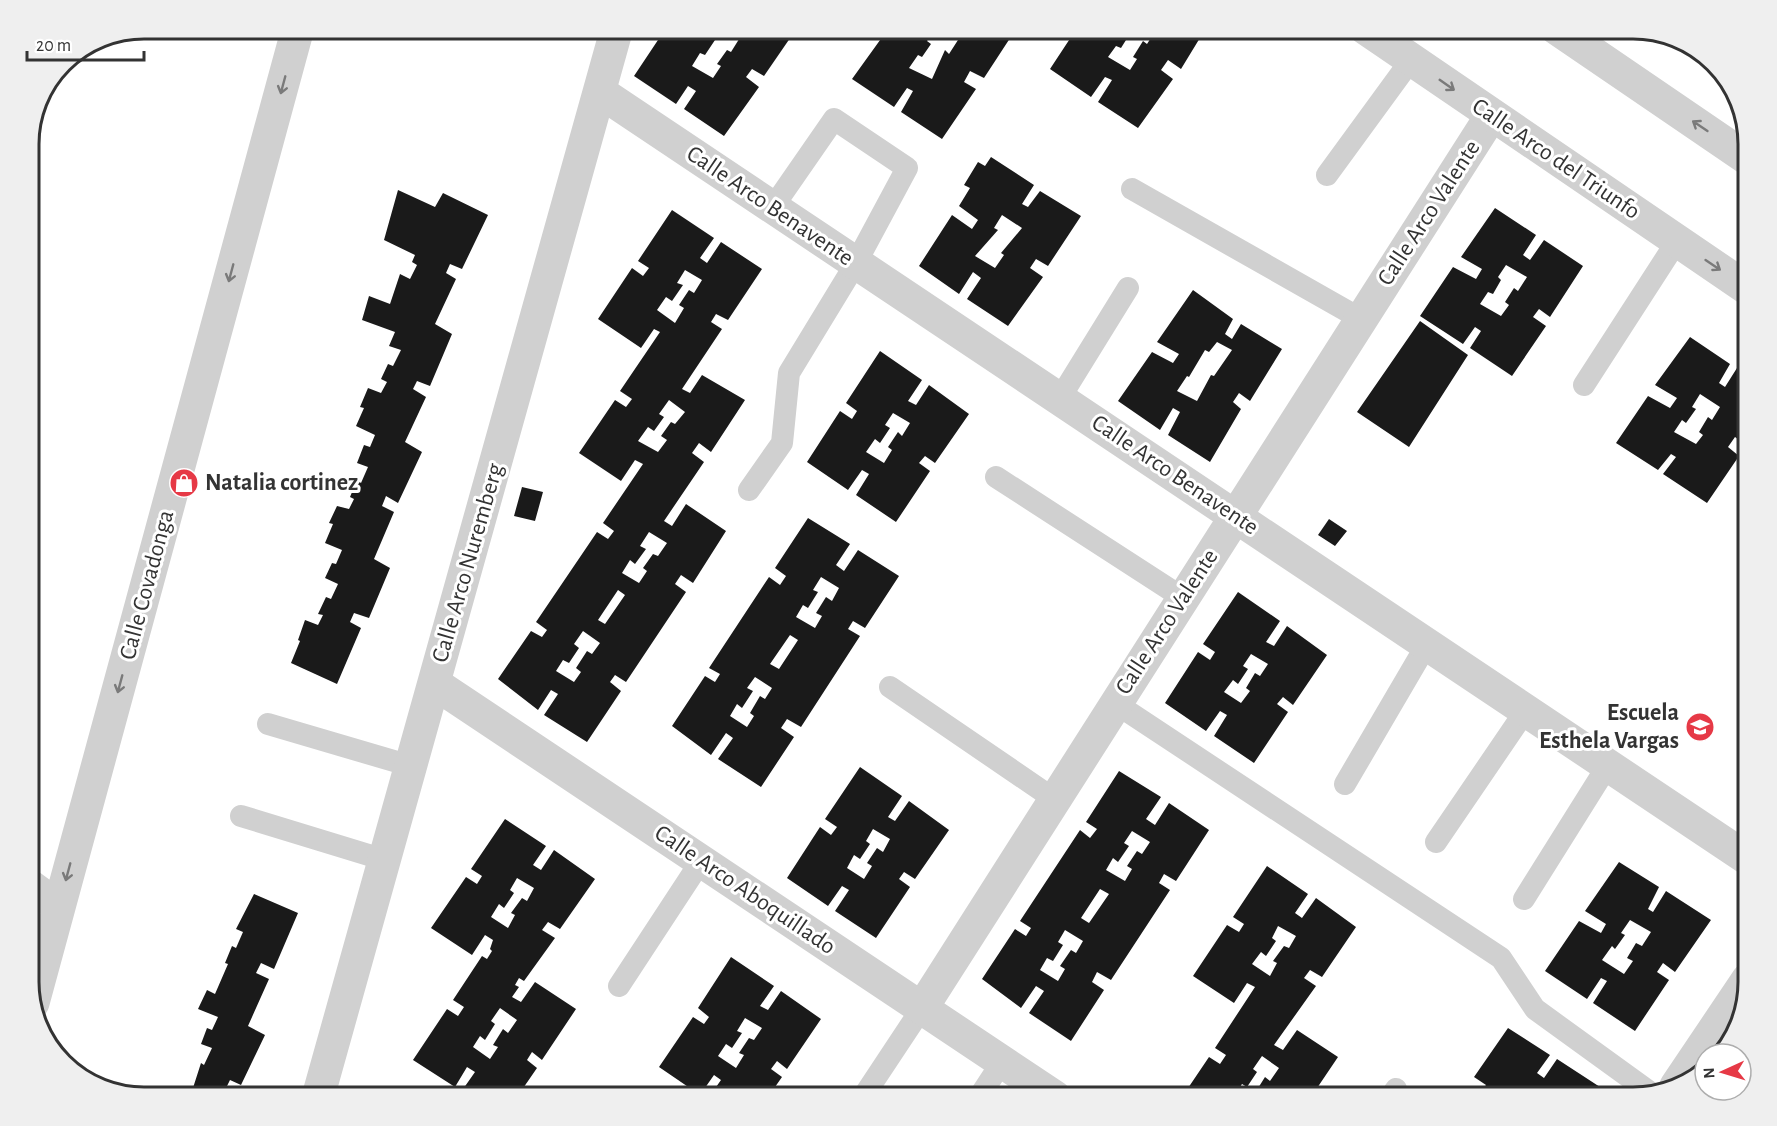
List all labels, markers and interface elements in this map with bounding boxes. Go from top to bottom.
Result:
scale bar [27,24,144,62]
text: 20 m [36,37,71,55]
one-way arrow [276,75,288,94]
one-way arrow [1439,79,1455,91]
street label: Calle Arco del Triunfo [1468,94,1644,224]
one-way arrow [1692,120,1709,132]
street label: Calle Arco Valente [1373,136,1485,290]
street label: Calle Arco Benavente [682,141,858,271]
one-way arrow [1705,259,1721,271]
one-way arrow [225,263,237,282]
street label: Calle Arco Benavente [1087,410,1263,540]
street label: Calle Arco Nuremberg [428,460,508,665]
shop icon: Natalia cortinez [168,467,200,499]
place label: Natalia cortinez [205,471,358,495]
street label: Calle Covadonga [116,508,178,662]
street label: Calle Arco Valente [1111,545,1223,699]
one-way arrow [113,674,125,693]
place label: Escuela Esthela Vargas [1539,701,1679,753]
school or university icon: Escuela Esthela Vargas [1684,711,1716,743]
street label: Calle Arco Aboquillado [650,821,840,959]
one-way arrow [62,862,74,881]
north arrow [1693,1042,1753,1102]
text: N [1701,1067,1717,1079]

